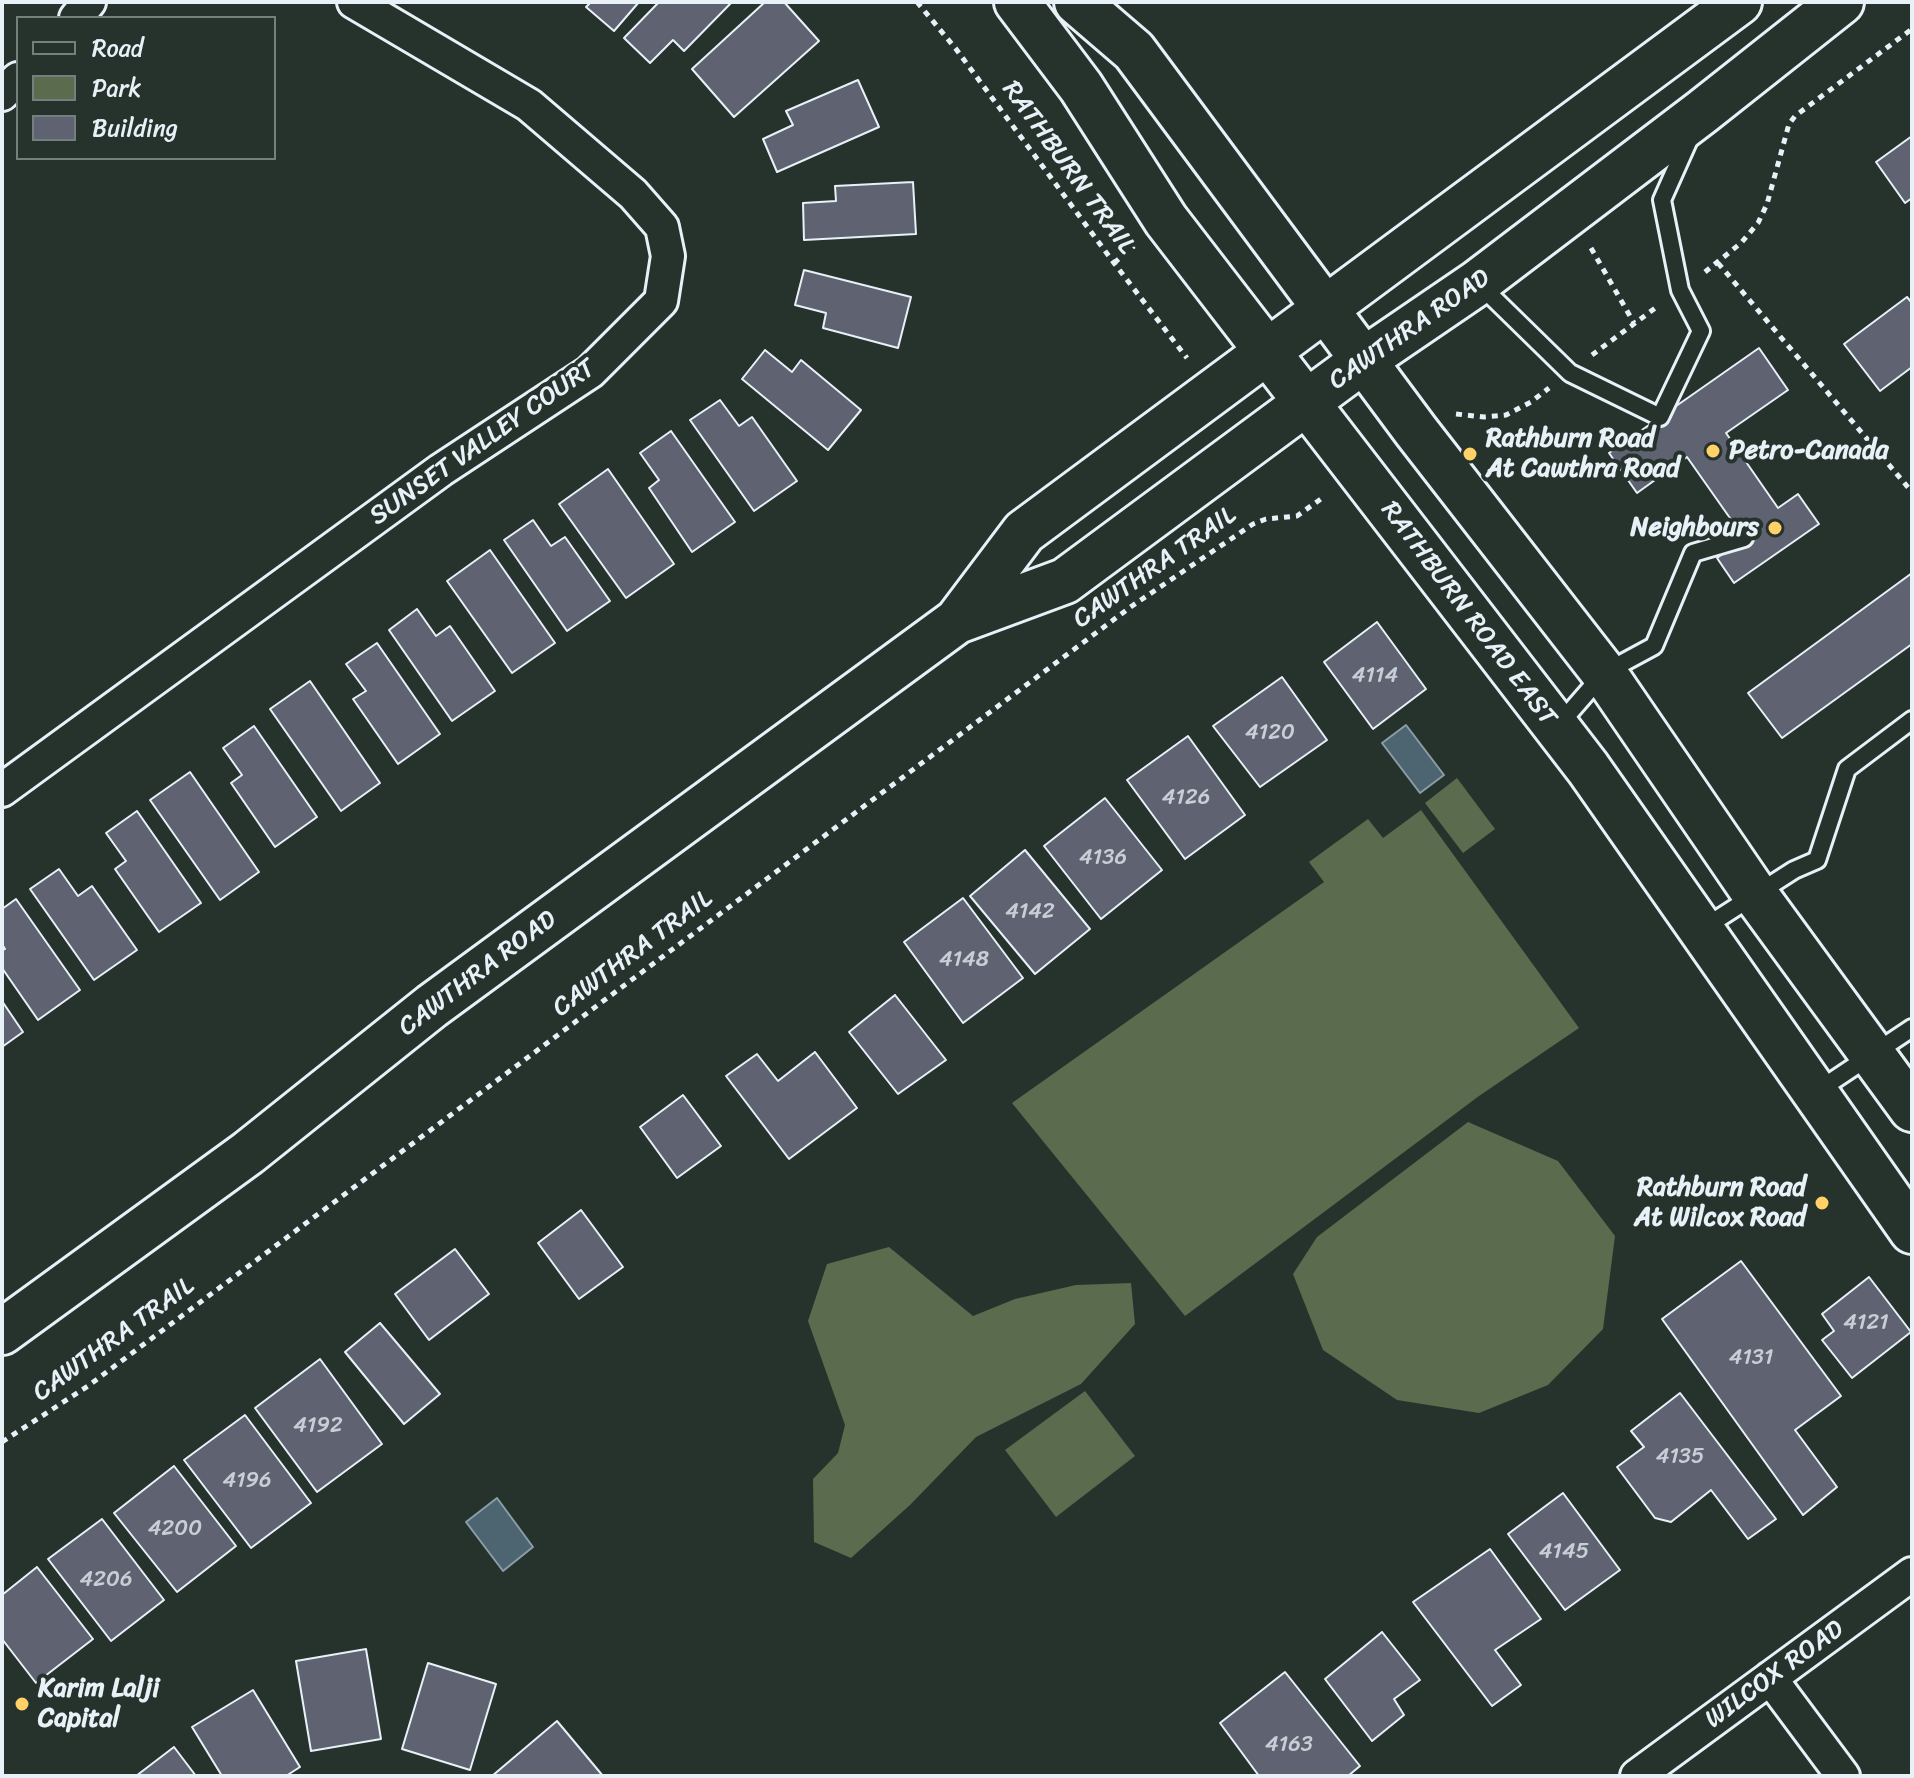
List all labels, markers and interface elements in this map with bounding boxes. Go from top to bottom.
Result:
legend [16,16,276,160]
text: Road [92,27,143,69]
text: Park [92,67,141,109]
street label: RATHBURN TRAIL [995,75,1141,261]
text: Building [92,107,178,149]
street label: CAWTHRA ROAD [1323,263,1497,397]
street label: SUNSET VALLEY COURT [364,353,602,533]
place label: Rathburn Road At Cawthra Road [1486,423,1680,484]
place label: Petro-Canada [1729,435,1889,467]
marker: Petro-Canada [1704,442,1722,460]
marker: Rathburn Road At Cawthra Road [1461,445,1479,463]
street label: RATHBURN ROAD EAST [1374,496,1562,732]
street label: CAWTHRA TRAIL [1068,500,1242,636]
place label: Neighbours [1630,512,1759,544]
marker: Neighbours [1766,519,1784,537]
house number: 4114 [1352,663,1398,689]
house number: 4120 [1245,720,1295,746]
house number: 4126 [1162,785,1210,811]
house number: 4136 [1079,845,1127,871]
street label: CAWTHRA TRAIL [547,884,719,1024]
house number: 4142 [1005,899,1055,925]
street label: CAWTHRA ROAD [393,905,563,1043]
house number: 4148 [939,947,989,973]
place label: Rathburn Road At Wilcox Road [1634,1172,1806,1234]
marker: Rathburn Road At Wilcox Road [1813,1194,1831,1212]
street label: CAWTHRA TRAIL [27,1271,201,1409]
house number: 4121 [1843,1310,1889,1336]
house number: 4131 [1729,1345,1773,1371]
house number: 4192 [293,1413,343,1439]
house number: 4135 [1656,1444,1704,1470]
house number: 4196 [222,1468,272,1494]
house number: 4200 [148,1516,202,1542]
house number: 4145 [1539,1539,1589,1565]
house number: 4206 [80,1567,132,1593]
street label: WILCOX ROAD [1700,1614,1850,1736]
place label: Karim Lalji Capital [38,1673,160,1734]
marker: Karim Lalji Capital [13,1695,31,1713]
house number: 4163 [1265,1732,1313,1758]

